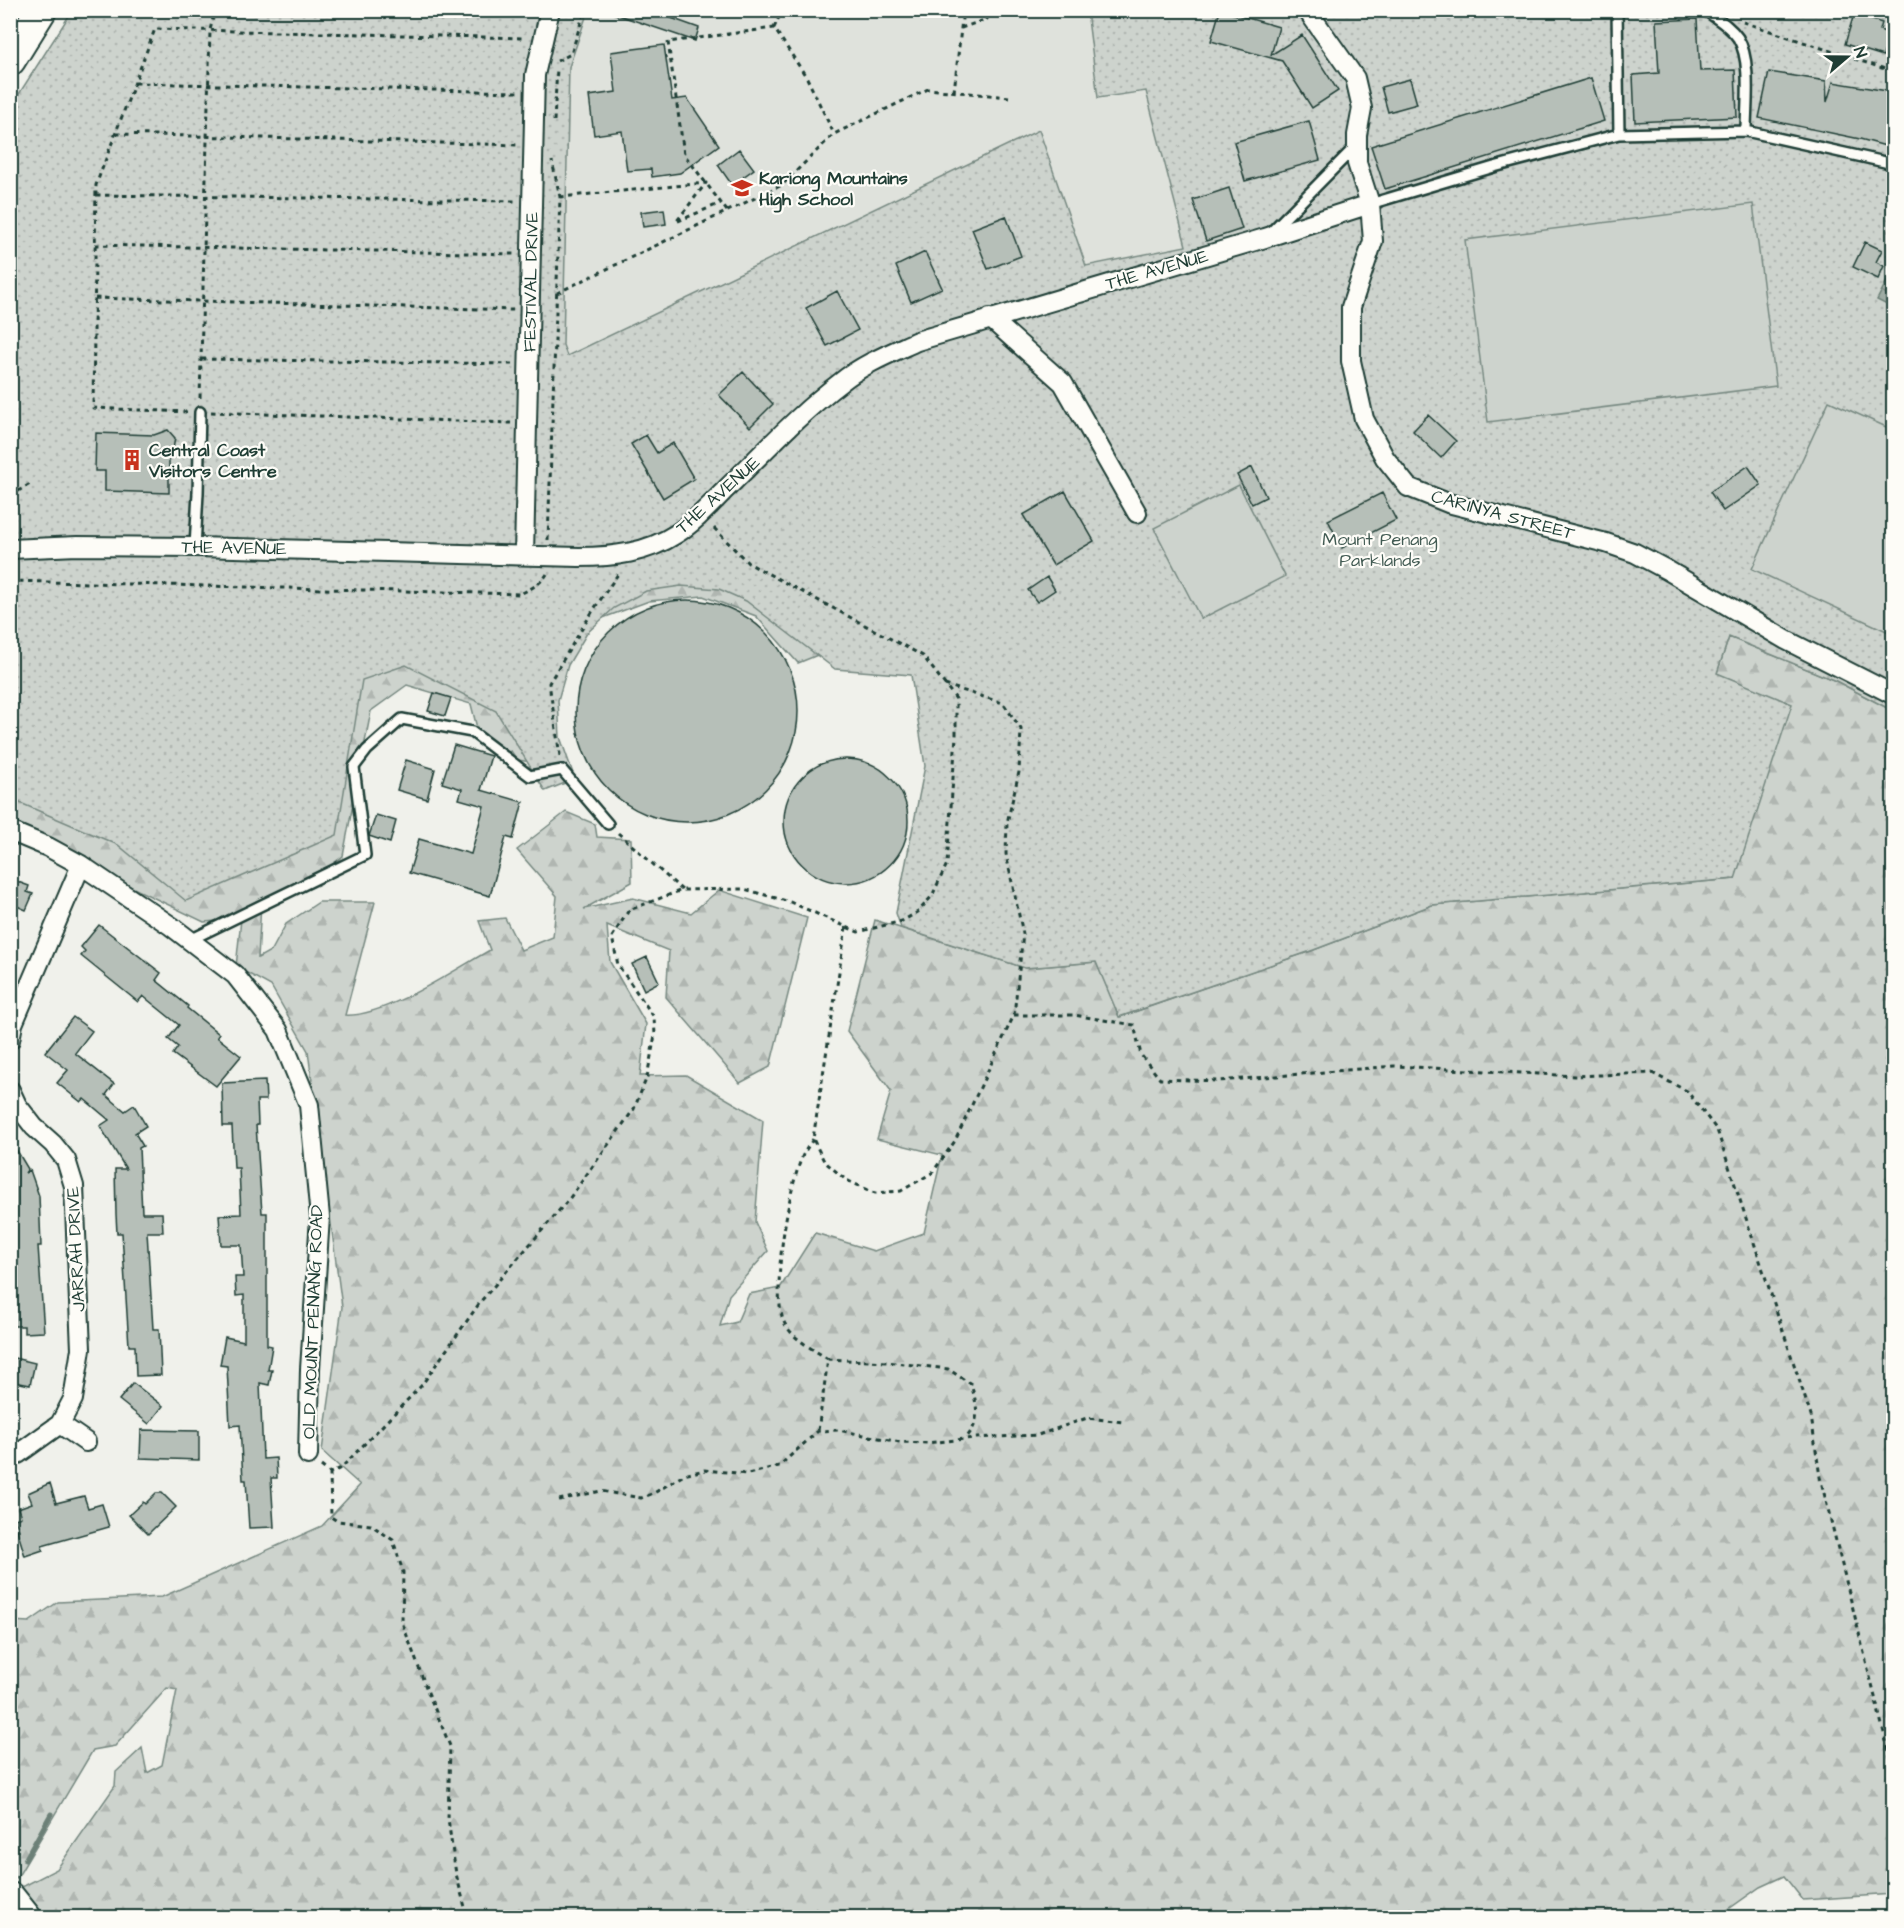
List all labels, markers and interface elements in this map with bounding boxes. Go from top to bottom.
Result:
north arrow [1817,27,1877,87]
text: N [1848,44,1872,61]
place label: Kariong Mountains High School [759,166,908,213]
school or university icon: Kariong Mountains High School [730,176,754,200]
street label: FESTIVAL DRIVE [517,211,545,352]
street label: THE AVENUE [1103,243,1211,297]
place label: Central Coast Visitors Centre [148,438,277,484]
building icon: Central Coast Visitors Centre [120,448,144,472]
street label: THE AVENUE [670,450,766,540]
street label: CARINYA STREET [1428,484,1578,546]
park label: Mount Penang Parklands [1322,527,1438,573]
street label: THE AVENUE [181,535,287,561]
street label: JARRAH DRIVE [60,1185,92,1312]
street label: OLD MOUNT PENANG ROAD [296,1204,330,1439]

